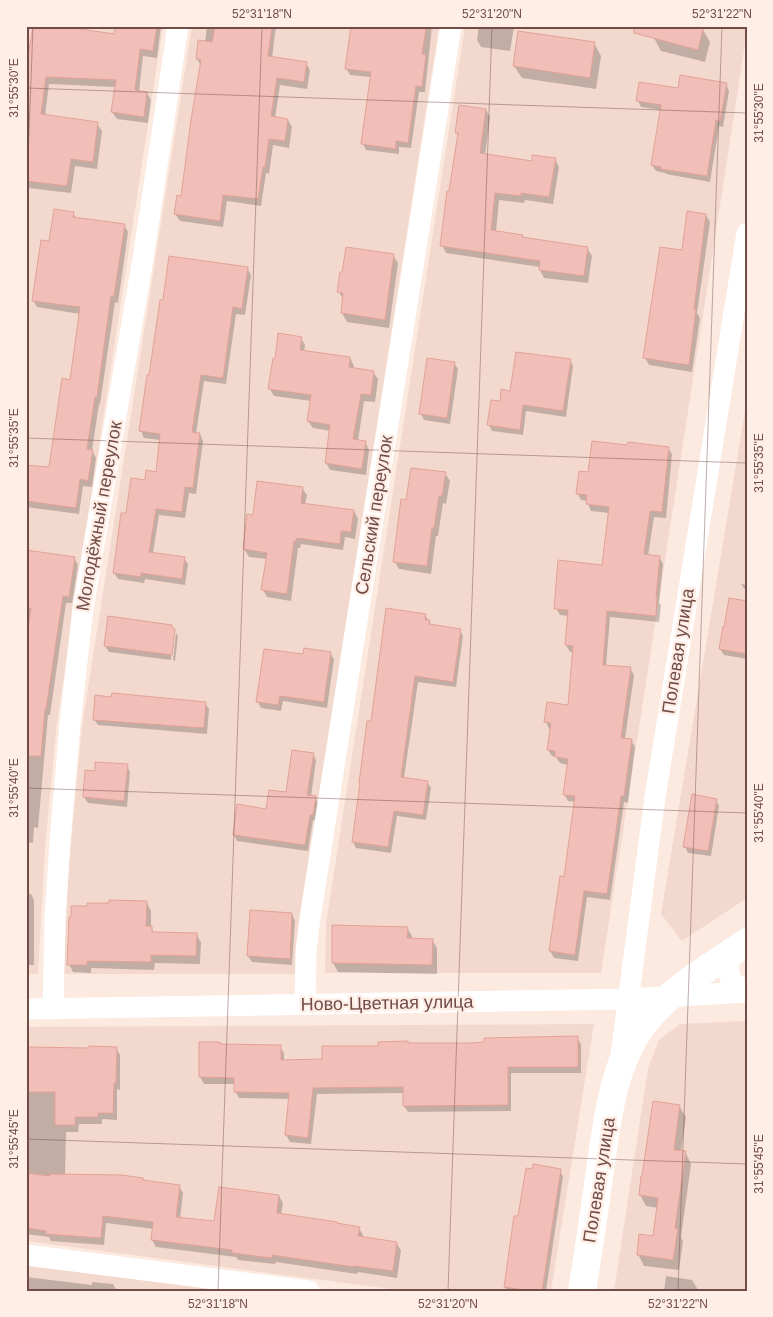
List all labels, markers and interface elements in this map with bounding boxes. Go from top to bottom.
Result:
text: 52°31'18"N [232,7,292,21]
text: 52°31'20"N [462,7,522,21]
text: 52°31'22"N [692,7,752,21]
text: 31°55'30"E [7,58,21,118]
text: 31°55'30"E [752,83,766,143]
text: 31°55'35"E [7,408,21,468]
street label: Молодёжный переулок [72,419,126,612]
text: 31°55'35"E [752,433,766,493]
street label: Сельский переулок [352,434,396,596]
street label: Полевая улица [658,586,698,715]
text: 31°55'40"E [7,758,21,818]
text: 31°55'40"E [752,783,766,843]
street label: Ново-Цветная улица [300,991,475,1015]
text: 31°55'45"E [7,1109,21,1169]
street label: Полевая улица [579,1115,619,1244]
text: 31°55'45"E [752,1134,766,1194]
text: 52°31'18"N [188,1297,248,1311]
text: 52°31'20"N [418,1297,478,1311]
text: 52°31'22"N [648,1297,708,1311]

